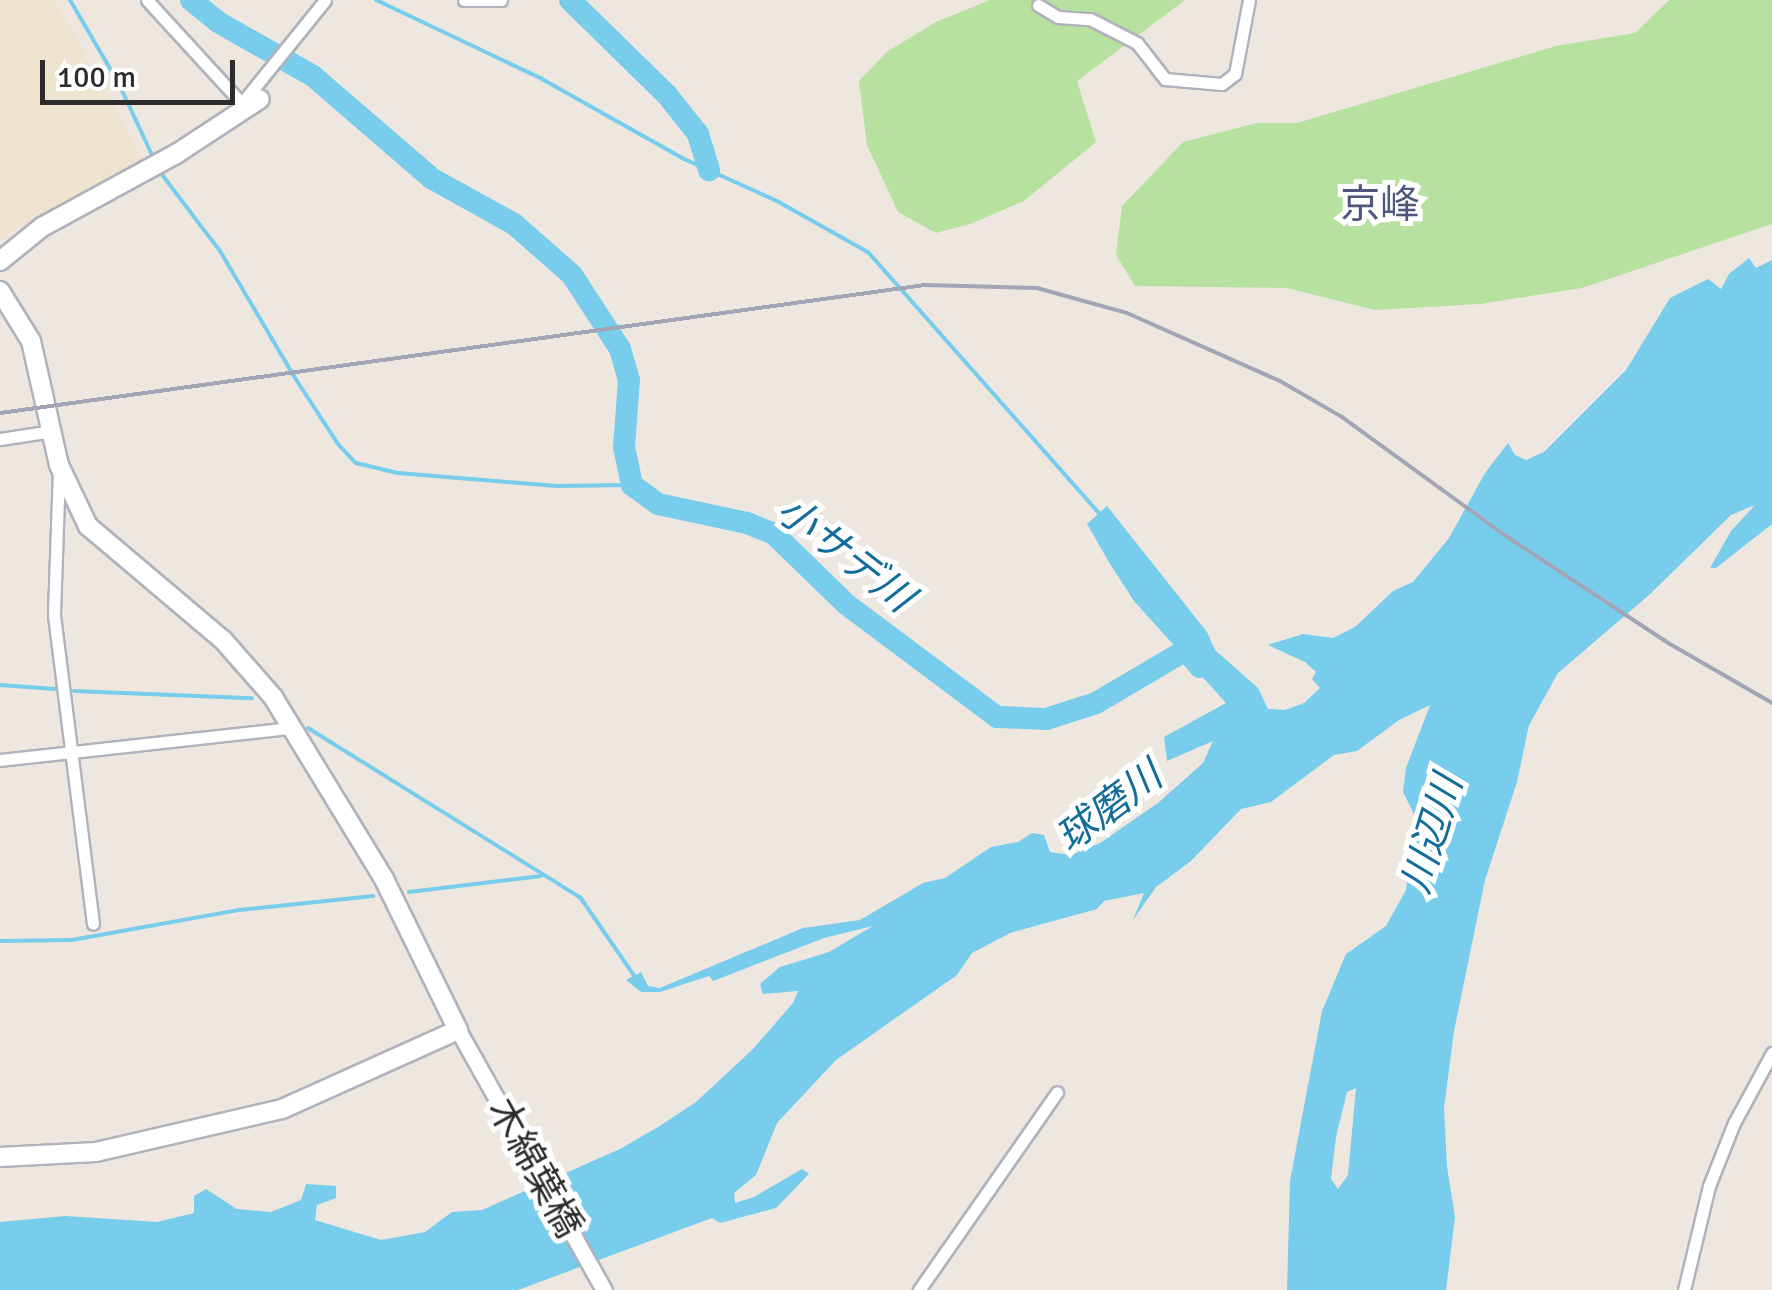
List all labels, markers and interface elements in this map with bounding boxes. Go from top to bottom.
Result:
scale bar [45,40,240,102]
text: 100 m [57,59,136,96]
district label: 京峰 [1340,181,1420,229]
water label: 小サデ川 [767,486,923,622]
water label: 球磨川 [1047,752,1171,862]
water label: 川辺川 [1392,770,1472,898]
street label: 木綿葉橋 [478,1090,592,1246]

